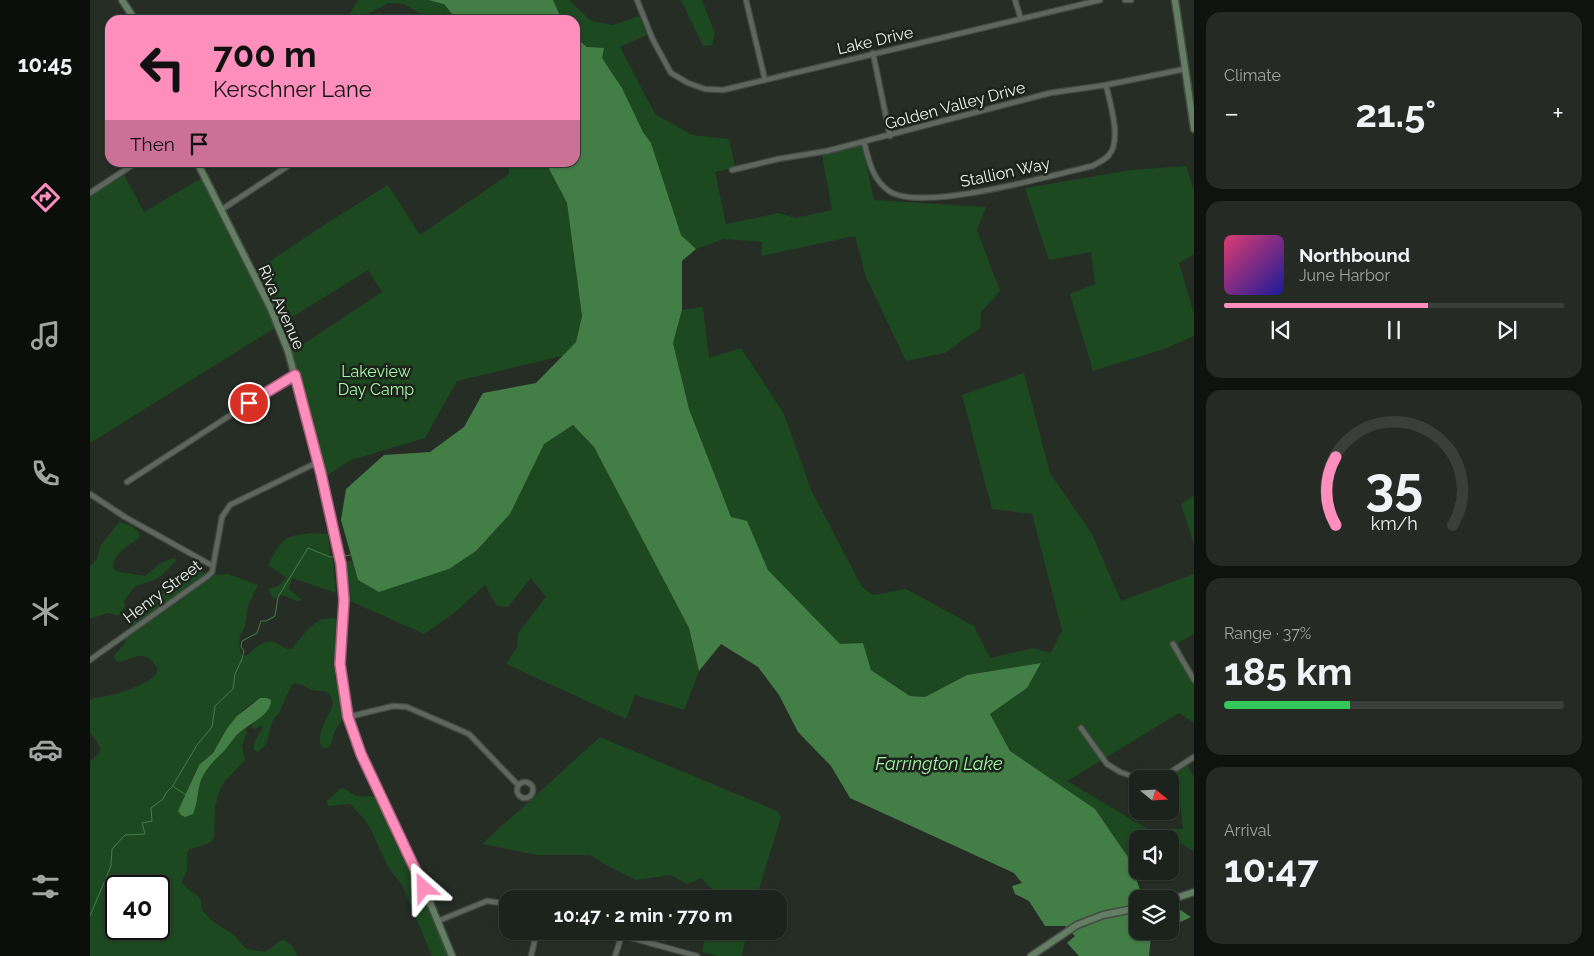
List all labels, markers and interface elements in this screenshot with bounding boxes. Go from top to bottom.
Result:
street label: Lake Drive [835,22,915,58]
text: 700 m [213,34,317,75]
icon: left [130,35,195,100]
text: 10:45 [18,51,72,77]
text: Climate [1224,66,1281,85]
text: Kerschner Lane [213,76,372,102]
street label: Golden Valley Drive [883,78,1027,133]
text: 21.5° [1355,91,1436,136]
text: − [1224,97,1239,130]
text: + [1552,97,1564,130]
icon: arrive [185,130,213,158]
text: Then [130,133,175,155]
street label: Stallion Way [959,154,1052,191]
icon: directions [28,180,63,215]
text: Northbound [1299,244,1410,266]
street label: Riva Avenue [254,262,309,352]
text: June Harbor [1299,266,1390,285]
icon: previous [1267,316,1295,344]
icon: pause [1380,316,1408,344]
icon: next [1493,316,1521,344]
icon: music [28,318,63,353]
park label: Lakeview Day Camp [338,362,414,399]
pin [228,382,270,424]
icon: arrive [235,389,263,417]
text: 35 [1365,455,1423,516]
icon: phone [28,456,63,491]
text: km/h [1370,513,1418,534]
street label: Henry Street [120,556,206,627]
icon: climate [28,594,63,629]
text: Range · 37% [1224,624,1311,643]
text: 185 km [1224,649,1352,694]
icon: car [28,732,63,767]
water label: Farrington Lake [875,753,1003,774]
north arrow [1129,770,1179,820]
map controls [1129,770,1179,940]
text: Arrival [1224,821,1271,840]
button: sound [1129,830,1179,880]
text: 10:47 [1224,846,1319,891]
position arrow [397,861,449,913]
icon: filters [28,869,63,904]
speed limit sign: 40 [105,875,170,940]
button: layers [1129,890,1179,940]
text: 10:47 · 2 min · 770 m [554,904,732,926]

